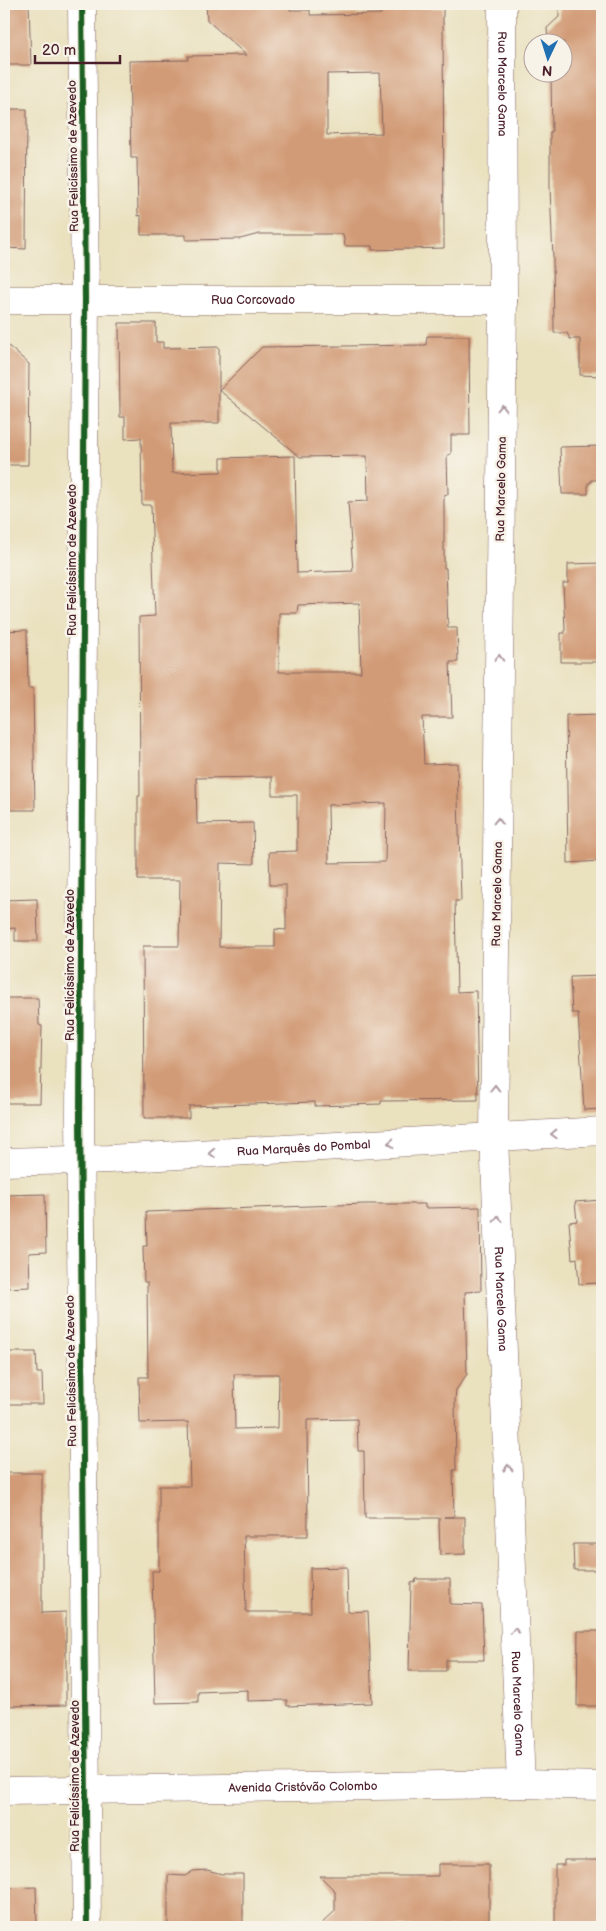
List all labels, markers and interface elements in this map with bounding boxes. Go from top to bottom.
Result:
street label: Rua Marcelo Gama [494,31,509,137]
scale bar [35,32,120,64]
north arrow [524,32,574,82]
text: 20 m [42,41,76,60]
text: N [541,62,553,79]
street label: Rua Felicíssimo de Azevedo [65,80,82,232]
street label: Rua Corcovado [211,293,295,308]
one-way arrow [497,404,507,412]
street label: Rua Marcelo Gama [493,436,510,542]
street label: Rua Felicíssimo de Azevedo [65,484,80,636]
one-way arrow [494,654,504,662]
one-way arrow [493,817,503,824]
street label: Rua Marcelo Gama [489,841,506,947]
street label: Rua Felicíssimo de Azevedo [63,889,78,1041]
one-way arrow [490,1084,500,1092]
one-way arrow [549,1128,557,1139]
street label: Rua Marquês do Pombal [236,1137,371,1160]
one-way arrow [387,1137,395,1148]
one-way arrow [207,1148,215,1159]
one-way arrow [492,1214,503,1222]
street label: Rua Marcelo Gama [491,1246,510,1352]
street label: Rua Felicíssimo de Azevedo [63,1295,80,1447]
one-way arrow [503,1464,514,1472]
one-way arrow [510,1626,520,1634]
street label: Rua Marcelo Gama [507,1651,527,1757]
street label: Rua Felicíssimo de Azevedo [68,1700,83,1852]
street label: Avenida Cristóvão Colombo [228,1779,378,1796]

